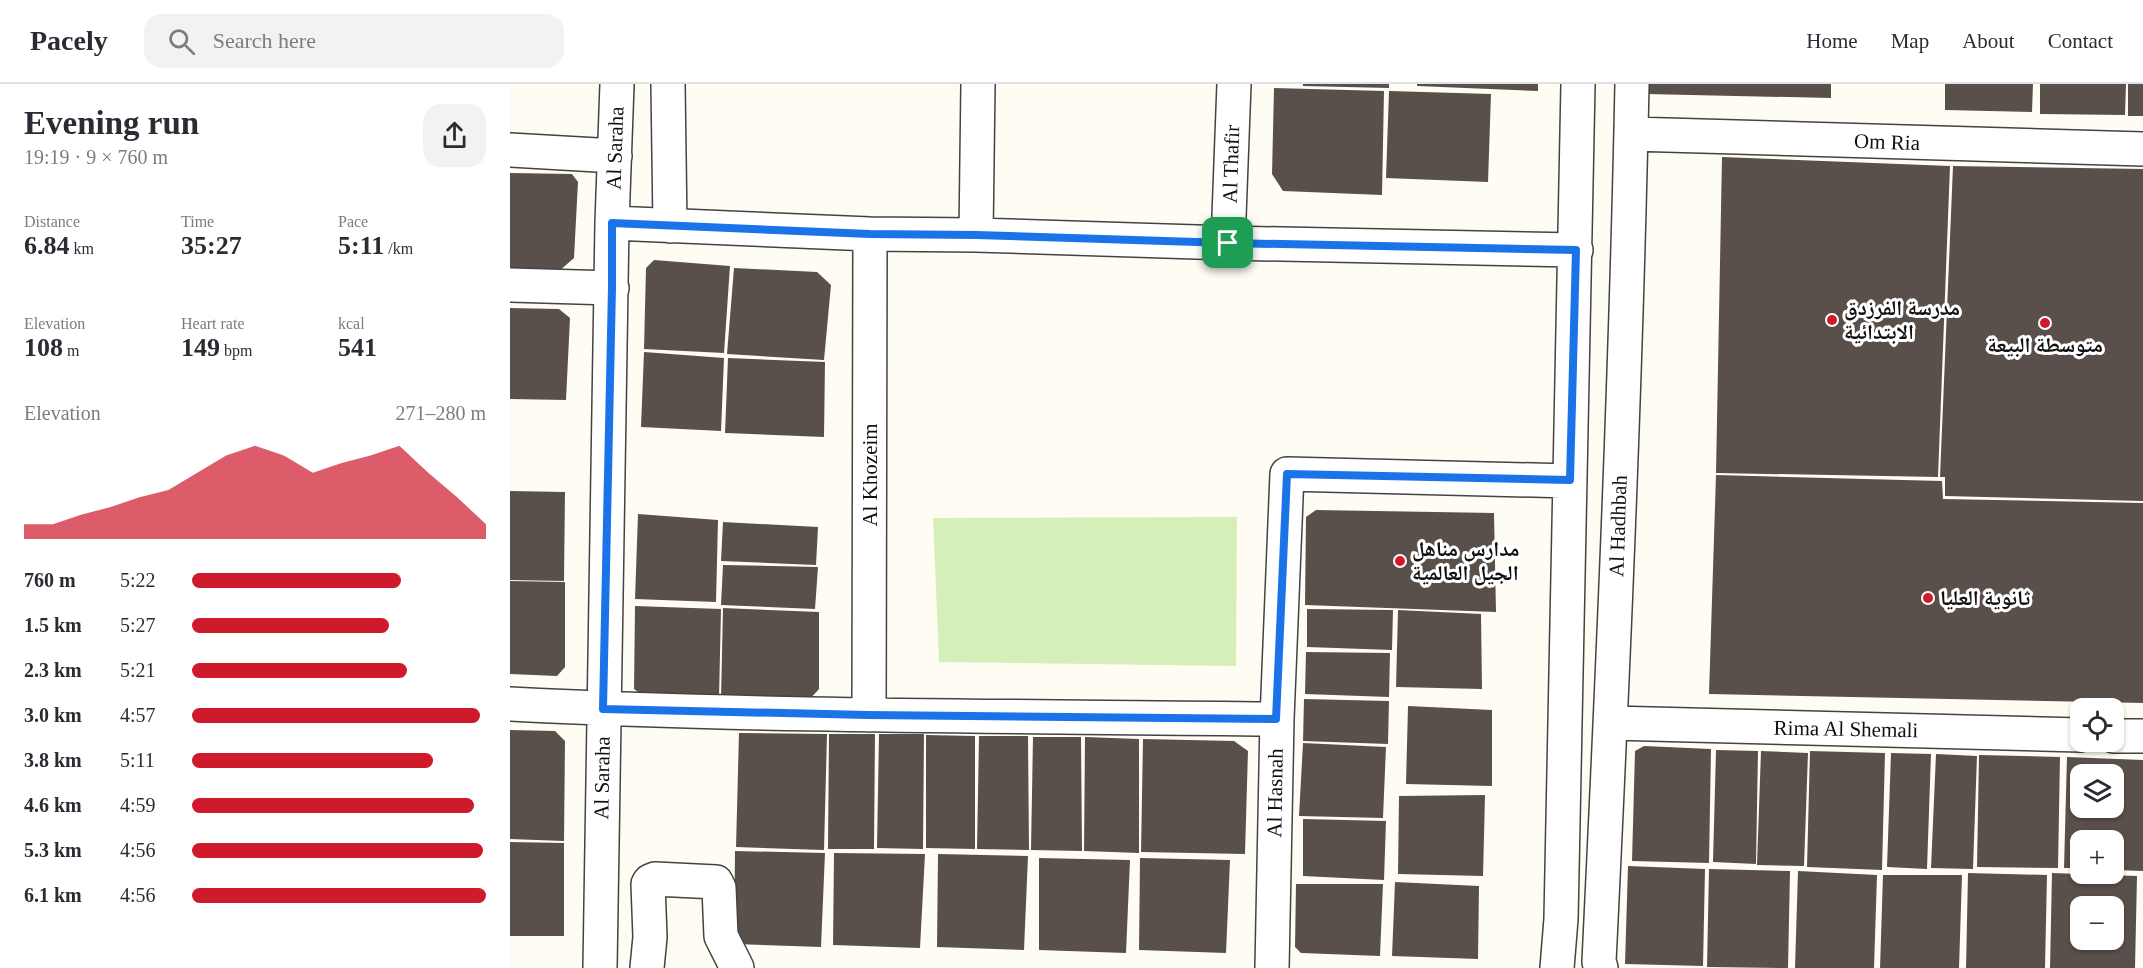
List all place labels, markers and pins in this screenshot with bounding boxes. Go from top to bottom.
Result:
pin [1202,217,1253,268]
place label: مدرسة الفرزدق الابتدائية [1844,296,1960,344]
marker: مدرسة الفرزدق الابتدائية [1825,313,1839,327]
marker: متوسطة البيعة [2038,316,2052,330]
place label: متوسطة البيعة [1987,333,2103,357]
place label: مدارس مناهل الجيل العالمية [1412,537,1519,586]
marker: مدارس مناهل الجيل العالمية [1393,554,1407,568]
place label: ثانوية العليا [1940,586,2031,610]
marker: ثانوية العليا [1921,591,1935,605]

